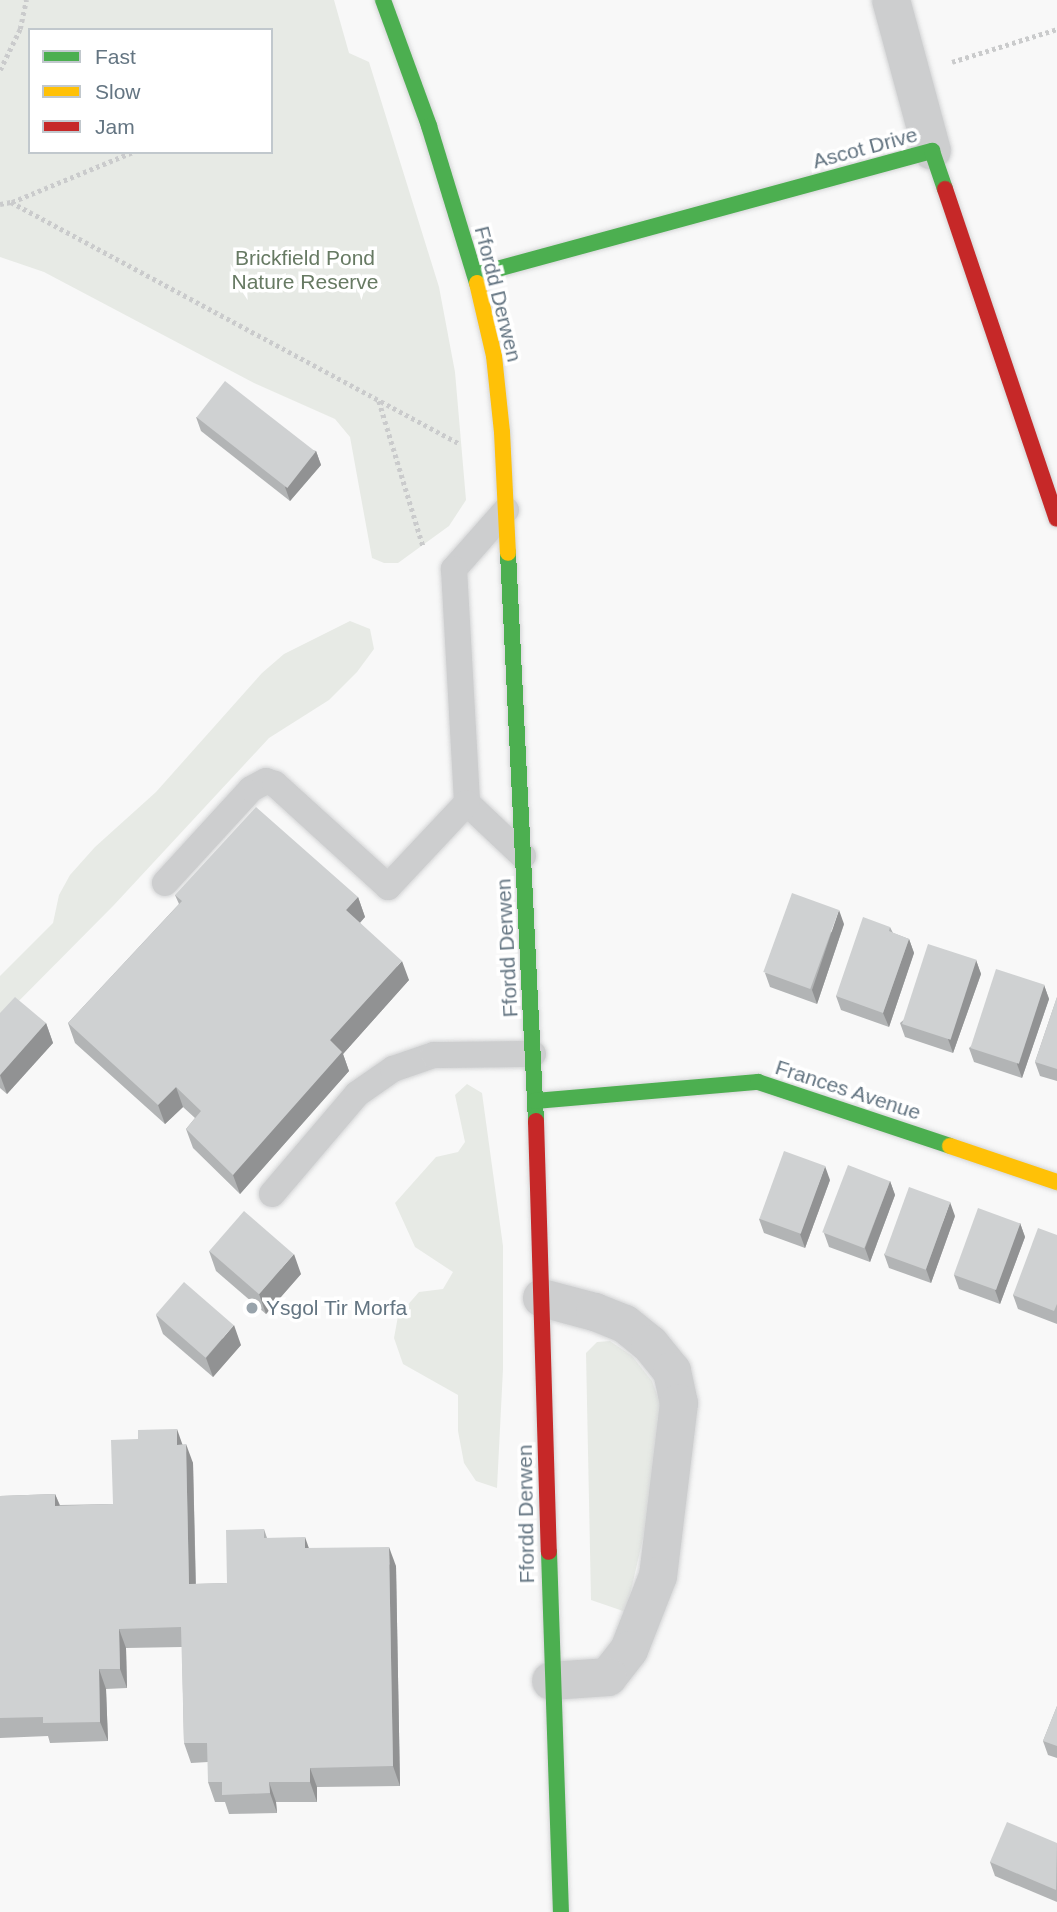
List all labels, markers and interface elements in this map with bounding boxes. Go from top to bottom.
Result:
legend [28,28,273,154]
text: Fast [95,45,136,68]
text: Slow [95,80,141,103]
text: Jam [95,115,135,138]
street label: Ascot Drive [810,122,920,174]
street label: Ffordd Derwen [469,224,527,364]
park label: Brickfield Pond Nature Reserve [231,245,379,295]
street label: Ffordd Derwen [491,878,523,1018]
street label: Frances Avenue [772,1054,924,1126]
place label: Ysgol Tir Morfa [266,1295,408,1321]
marker: Ysgol Tir Morfa [244,1300,260,1316]
street label: Ffordd Derwen [512,1444,540,1584]

